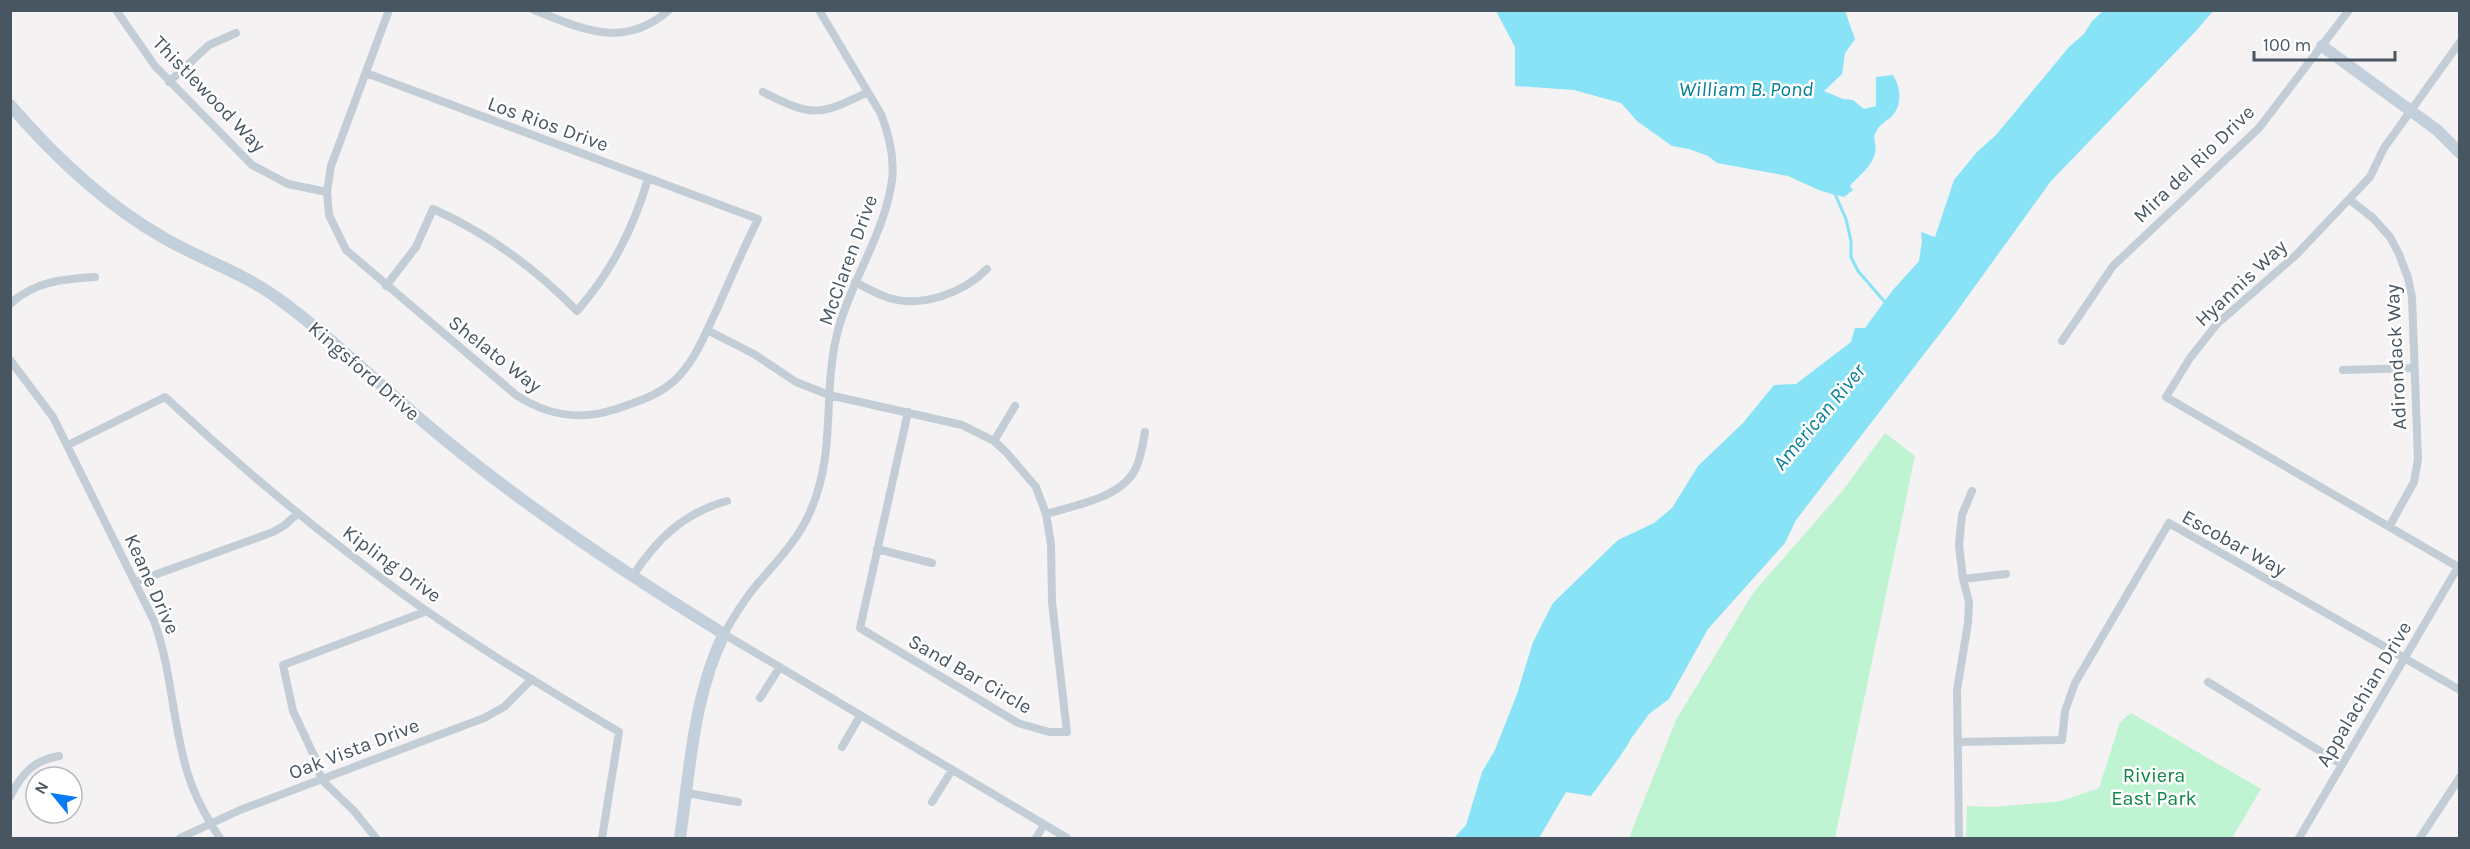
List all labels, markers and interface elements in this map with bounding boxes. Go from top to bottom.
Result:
scale bar [2254,24,2395,62]
street label: Thistlewood Way [148,31,270,157]
text: 100 m [2263,34,2311,56]
water label: William B. Pond [1679,77,1813,101]
street label: Los Rios Drive [485,92,611,156]
street label: Mira del Rio Drive [2129,101,2259,227]
street label: McClaren Drive [814,192,882,328]
street label: Hyannis Way [2191,235,2291,331]
street label: Adirondack Way [2381,283,2411,431]
street label: Shelato Way [444,311,546,397]
street label: Kingsford Drive [304,316,424,426]
water label: American River [1768,359,1871,475]
street label: Escobar Way [2178,505,2290,581]
street label: Kipling Drive [338,521,446,607]
street label: Keane Drive [120,530,184,638]
street label: Appalachian Drive [2312,617,2416,771]
street label: Sand Bar Circle [904,629,1036,719]
street label: Oak Vista Drive [286,714,422,784]
park label: Riviera East Park [2111,764,2197,810]
north arrow [24,765,84,825]
text: N [30,778,53,797]

